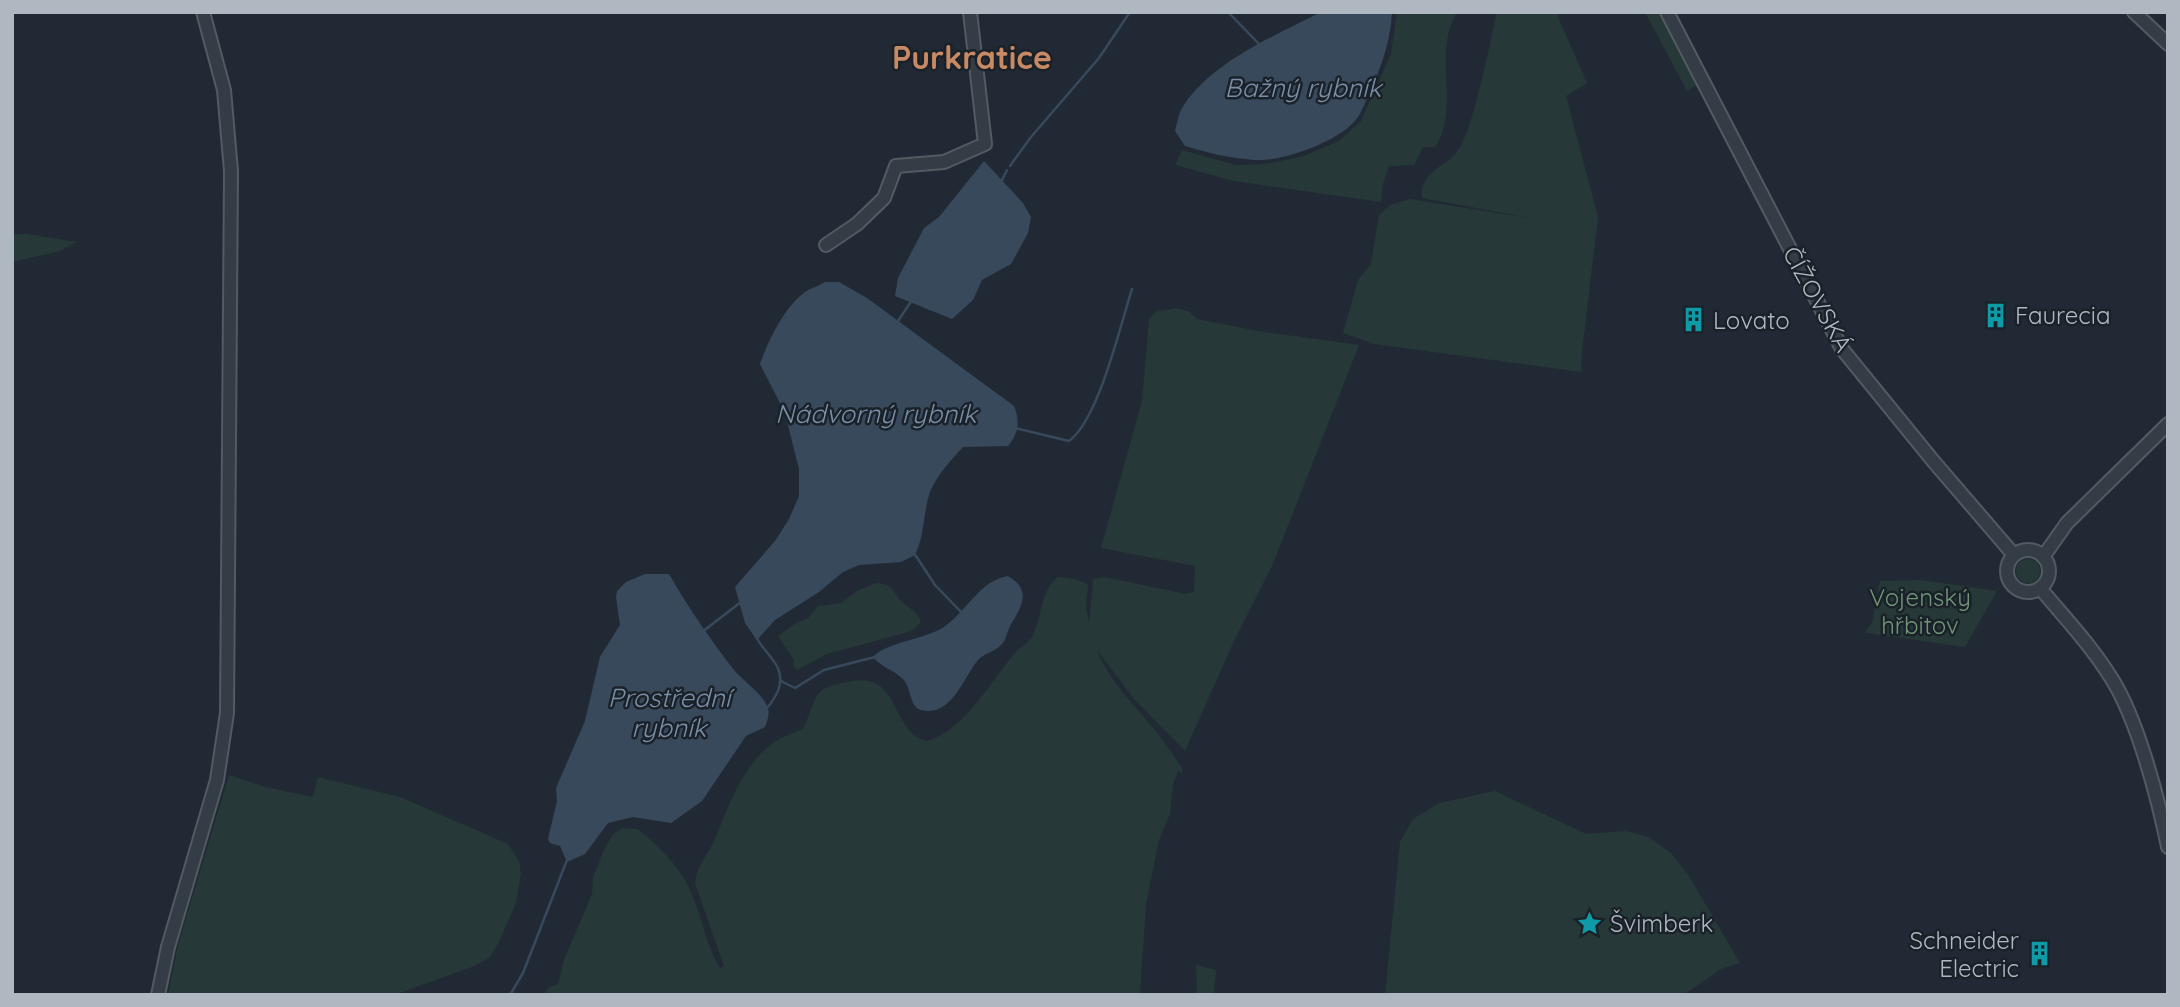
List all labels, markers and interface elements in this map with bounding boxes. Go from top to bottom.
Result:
district label: Purkratice [892,37,1052,77]
water label: Bažný rybník [1225,71,1384,104]
street label: ČÍŽOVSKÁ [1777,241,1859,357]
place label: Faurecia [2015,300,2110,330]
building icon: Faurecia [1981,301,2009,329]
place label: Lovato [1713,305,1790,335]
building icon: Lovato [1679,306,1707,334]
water label: Nádvorný rybník [775,397,979,430]
park label: Vojenský hřbitov [1869,582,1971,640]
water label: Prostřední rybník [608,681,735,744]
place label: Švimberk [1610,908,1713,938]
place icon: Švimberk [1576,909,1604,937]
place label: Schneider Electric [1910,925,2019,983]
building icon: Schneider Electric [2025,940,2053,968]

